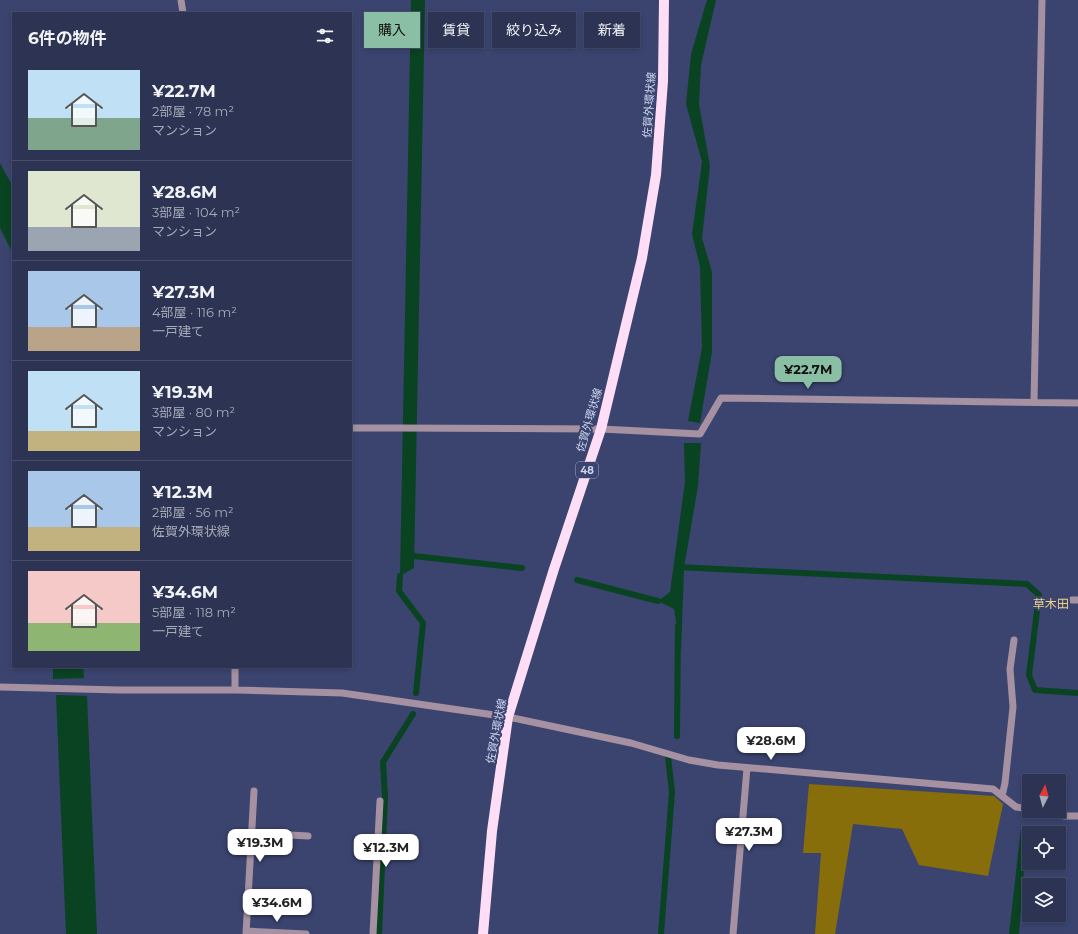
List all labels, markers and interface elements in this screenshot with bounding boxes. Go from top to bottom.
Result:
chip: 購入 [364,12,420,48]
chip: 賃貸 [428,12,484,48]
chip: 絞り込み [492,12,576,48]
chip: 新着 [584,12,640,48]
icon: filters [314,25,336,47]
text: 6件の物件 [28,28,107,48]
street label: 佐賀外環状線 [640,72,658,138]
text: ¥22.7M [152,81,216,101]
icon: home [60,86,108,134]
text: 2部屋 · 78 m² [152,103,234,119]
text: マンション [152,122,217,138]
text: ¥28.6M [152,182,217,202]
icon: home [60,187,108,235]
text: 3部屋 · 104 m² [152,204,240,220]
text: マンション [152,223,217,239]
text: ¥27.3M [152,282,215,302]
icon: home [60,287,108,335]
text: 4部屋 · 116 m² [152,304,237,320]
text: 一戸建て [152,323,204,339]
pin: ¥22.7M [775,356,841,390]
text: ¥22.7M [784,361,832,377]
text: ¥19.3M [152,382,213,402]
street label: 佐賀外環状線 [573,386,605,454]
icon: home [60,387,108,435]
text: 3部屋 · 80 m² [152,404,235,420]
text: マンション [152,423,217,439]
road number: 48 [576,462,598,478]
text: ¥12.3M [152,482,213,502]
icon: home [60,487,108,535]
text: 2部屋 · 56 m² [152,504,234,520]
text: 佐賀外環状線 [152,523,230,539]
text: ¥34.6M [152,582,218,602]
icon: home [60,587,108,635]
district label: 草木田 [1033,596,1069,611]
text: 5部屋 · 118 m² [152,604,236,620]
text: 一戸建て [152,623,204,639]
street label: 佐賀外環状線 [483,697,509,765]
pin: ¥28.6M [738,727,804,761]
text: ¥28.6M [746,732,796,748]
north arrow [1022,774,1066,818]
map controls [1022,774,1066,922]
pin: ¥27.3M [716,818,782,852]
text: ¥27.3M [725,823,773,839]
button: locate [1022,826,1066,870]
pin: ¥19.3M [227,829,293,863]
text: ¥19.3M [237,834,283,850]
pin: ¥12.3M [353,834,419,868]
text: ¥12.3M [363,839,409,855]
button: layers [1022,878,1066,922]
pin: ¥34.6M [244,889,310,923]
text: ¥34.6M [252,894,302,910]

